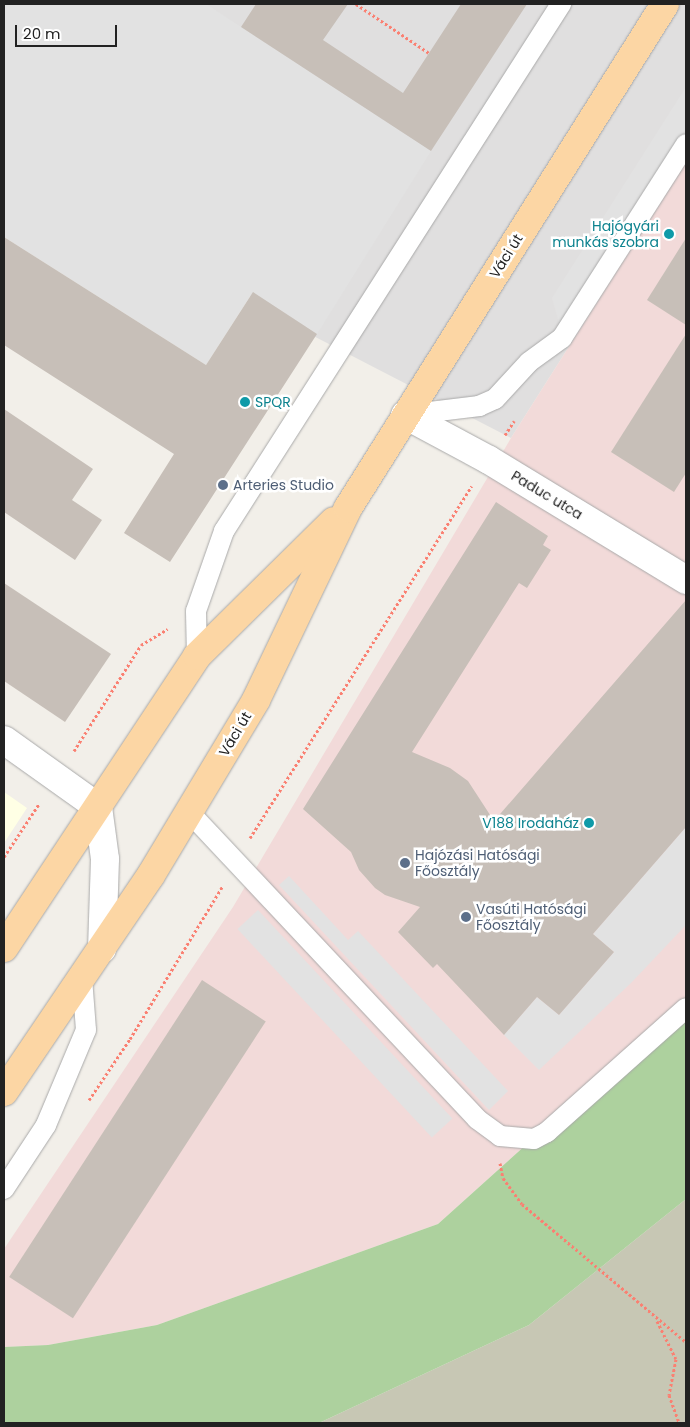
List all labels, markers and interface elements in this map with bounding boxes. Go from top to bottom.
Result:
scale bar [18,15,120,47]
text: 20 m [23,23,61,44]
place label: Hajógyári munkás szobra [552,218,659,250]
marker: Hajógyári munkás szobra [663,228,675,240]
street label: Váci út [486,231,526,281]
place label: SPQR [255,394,291,410]
marker: SPQR [239,396,251,408]
street label: Paduc utca [508,467,586,523]
place label: Arteries Studio [233,477,334,493]
marker: Arteries Studio [217,479,229,491]
street label: Váci út [215,709,255,759]
place label: V188 Irodaház [482,815,579,831]
marker: V188 Irodaház [583,817,595,829]
place label: Hajózási Hatósági Főosztály [415,847,540,880]
marker: Hajózási Hatósági Főosztály [399,857,411,869]
place label: Vasúti Hatósági Főosztály [476,901,586,934]
marker: Vasúti Hatósági Főosztály [460,911,472,923]

